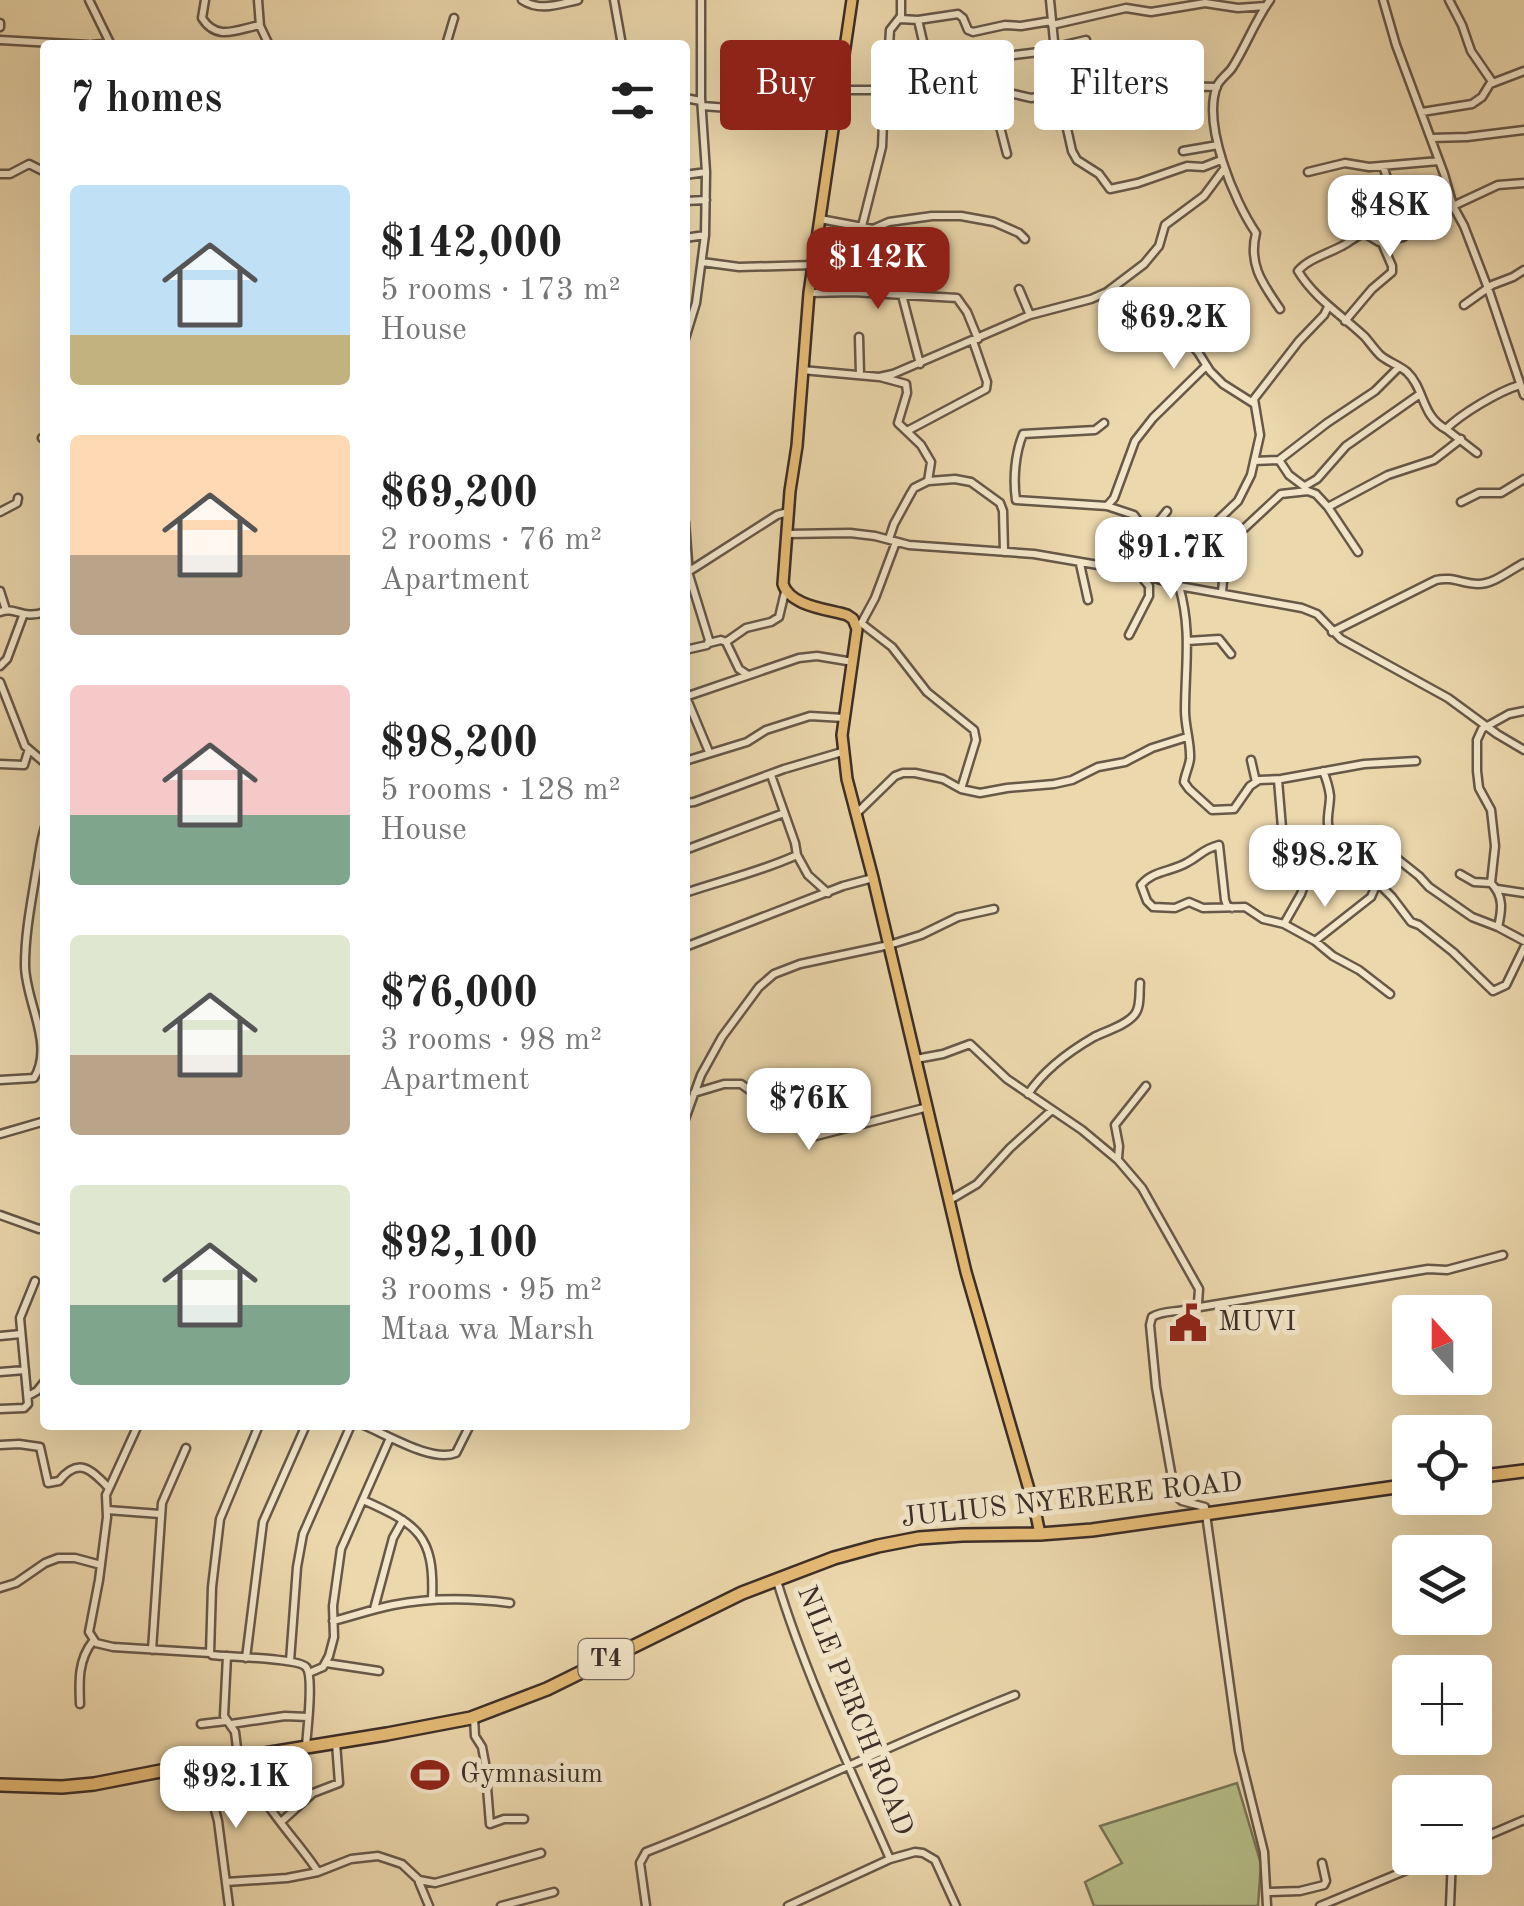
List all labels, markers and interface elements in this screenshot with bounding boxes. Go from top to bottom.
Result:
chip: Buy [720,40,851,130]
chip: Rent [871,40,1014,130]
chip: Filters [1034,40,1204,130]
icon: filters [605,73,660,128]
text: 7 homes [70,79,222,121]
pin: $48K [1331,175,1449,260]
text: $48K [1350,191,1430,223]
text: $142,000 [380,224,562,266]
icon: home [150,225,270,345]
pin: $142K [808,227,948,312]
text: $142K [829,243,927,275]
text: 5 rooms · 173 m² [380,275,621,307]
pin: $69.2K [1093,287,1255,372]
text: $69.2K [1120,303,1228,335]
text: House [380,315,467,347]
text: $69,200 [380,474,538,516]
icon: home [150,475,270,595]
pin: $91.7K [1090,517,1252,602]
text: 2 rooms · 76 m² [380,525,602,557]
text: $91.7K [1117,533,1225,565]
text: Apartment [380,565,530,597]
text: $98,200 [380,724,538,766]
icon: home [150,725,270,845]
text: 5 rooms · 128 m² [380,775,621,807]
text: House [380,815,467,847]
pin: $98.2K [1244,825,1406,910]
text: $98.2K [1271,841,1379,873]
text: $76,000 [380,974,538,1016]
icon: home [150,975,270,1095]
text: 3 rooms · 98 m² [380,1025,602,1057]
text: Apartment [380,1065,530,1097]
pin: $76K [750,1068,868,1153]
text: $76K [769,1084,849,1116]
text: $92,100 [380,1224,538,1266]
icon: home [150,1225,270,1345]
text: 3 rooms · 95 m² [380,1275,602,1307]
north arrow [1392,1295,1492,1395]
map controls [1392,1295,1492,1875]
public building icon: MUVI [1167,1302,1209,1344]
place label: MUVI [1218,1309,1296,1337]
text: Mtaa wa Marsh [380,1315,594,1347]
button: locate [1392,1415,1492,1515]
street label: JULIUS NYERERE ROAD [900,1469,1244,1533]
button: layers [1392,1535,1492,1635]
street label: NILE PERCH ROAD [791,1582,917,1840]
road number: T4 [578,1639,634,1679]
button: + [1392,1655,1492,1755]
pin: $92.1K [155,1746,317,1831]
sports icon: Gymnasium [409,1754,451,1796]
place label: Gymnasium [460,1761,603,1789]
text: $92.1K [182,1762,290,1794]
button: − [1392,1775,1492,1875]

